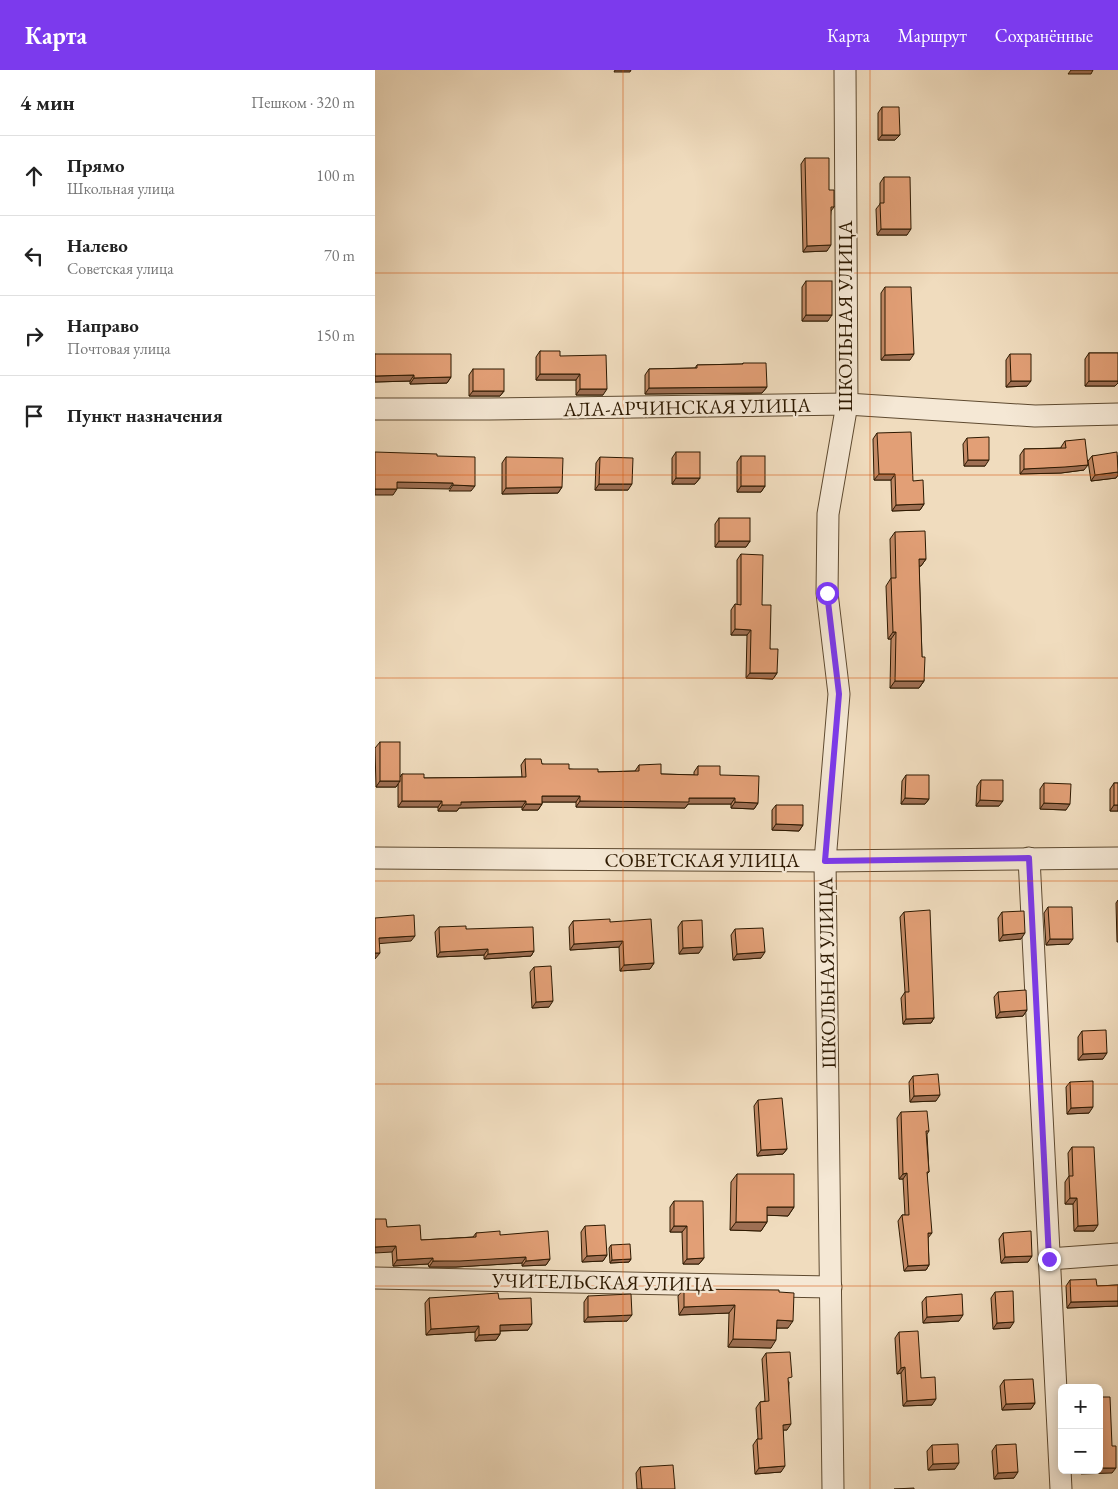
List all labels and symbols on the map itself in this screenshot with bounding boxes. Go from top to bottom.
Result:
street label: ШКОЛЬНАЯ УЛИЦА [832,220,858,412]
street label: АЛА-АРЧИНСКАЯ УЛИЦА [562,392,811,422]
route start [816,582,839,605]
street label: СОВЕТСКАЯ УЛИЦА [604,847,800,873]
street label: ШКОЛЬНАЯ УЛИЦА [812,877,842,1069]
route end [1038,1248,1061,1271]
street label: УЧИТЕЛЬСКАЯ УЛИЦА [491,1267,715,1297]

